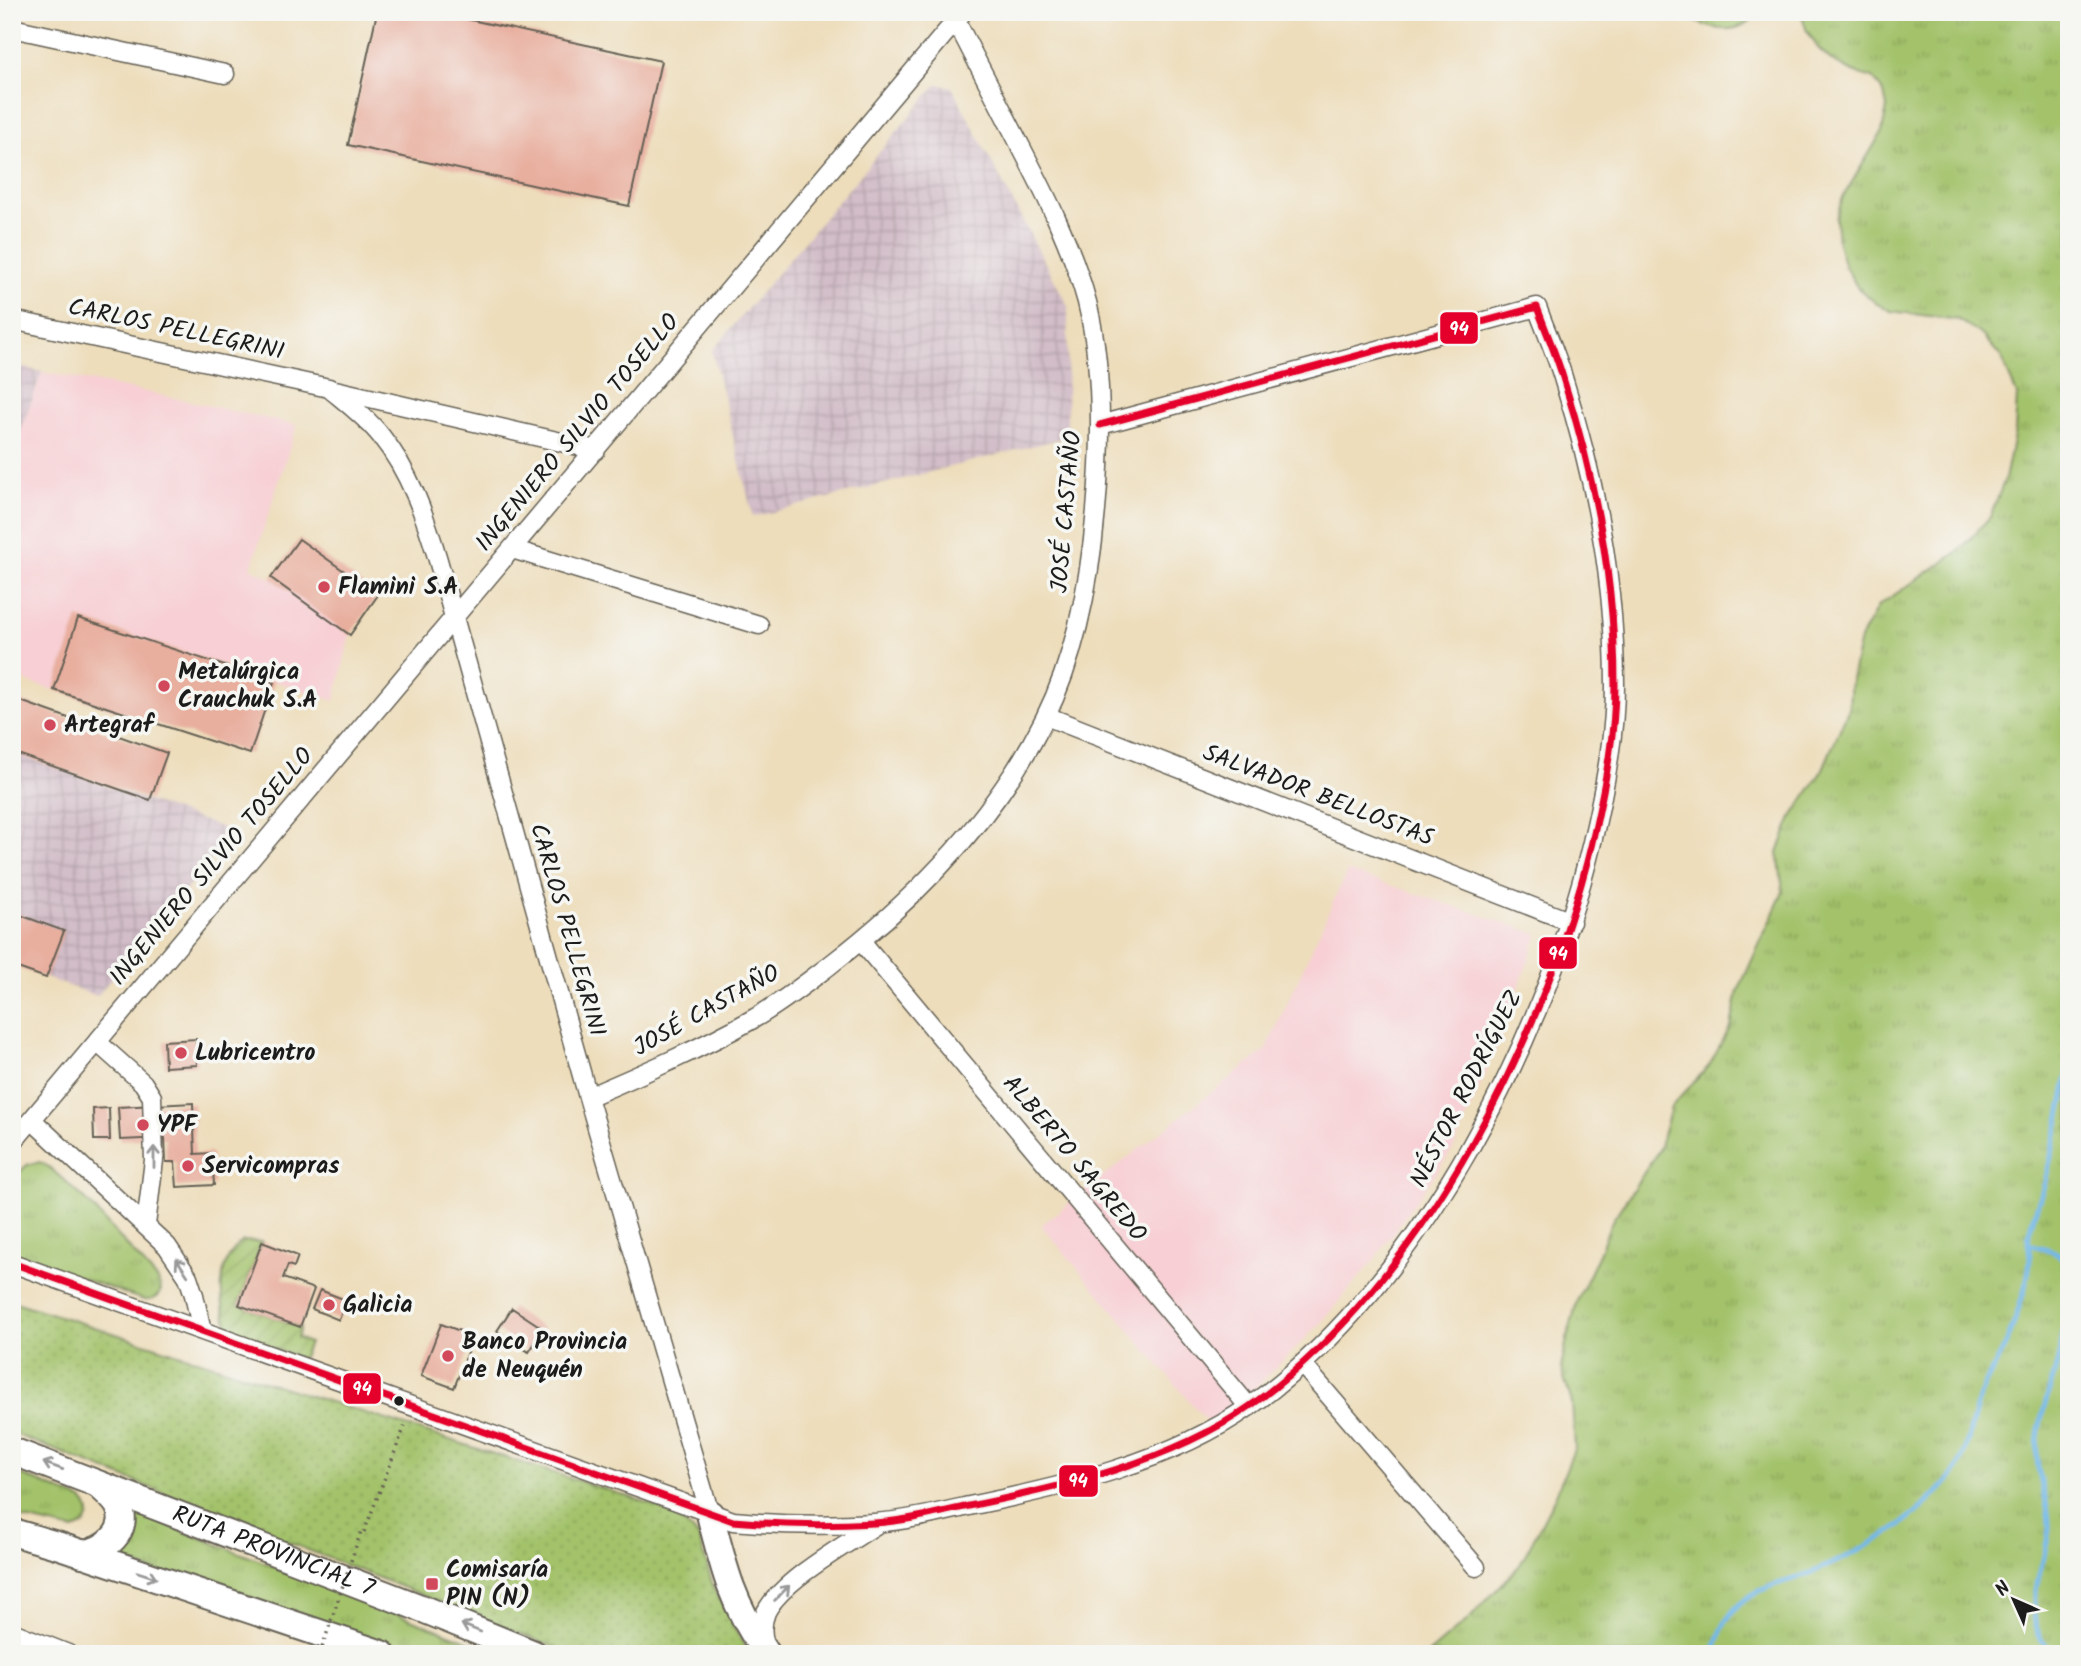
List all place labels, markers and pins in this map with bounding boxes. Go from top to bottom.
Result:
place label: Flamini S.A [338,568,458,607]
marker: Flamini S.A [316,579,332,595]
place label: Metalúrgica Crauchuk S.A [178,653,317,720]
marker: Metalúrgica Crauchuk S.A [156,678,172,694]
place label: Artegraf [64,706,156,745]
marker: Artegraf [42,717,58,733]
place label: Lubricentro [195,1034,316,1073]
marker: Lubricentro [173,1045,189,1061]
place label: YPF [157,1106,199,1145]
marker: YPF [135,1117,151,1133]
place label: Servicompras [202,1147,339,1186]
marker: Servicompras [180,1158,196,1174]
place label: Galicia [343,1286,412,1325]
marker: Galicia [321,1297,337,1313]
place label: Banco Provincia de Neuquén [462,1323,627,1390]
marker: Banco Provincia de Neuquén [440,1348,456,1364]
unlabelled marker [392,1394,406,1408]
place label: Comisaría PIN (N) [446,1551,548,1618]
marker: Comisaría PIN (N) [424,1576,440,1592]

